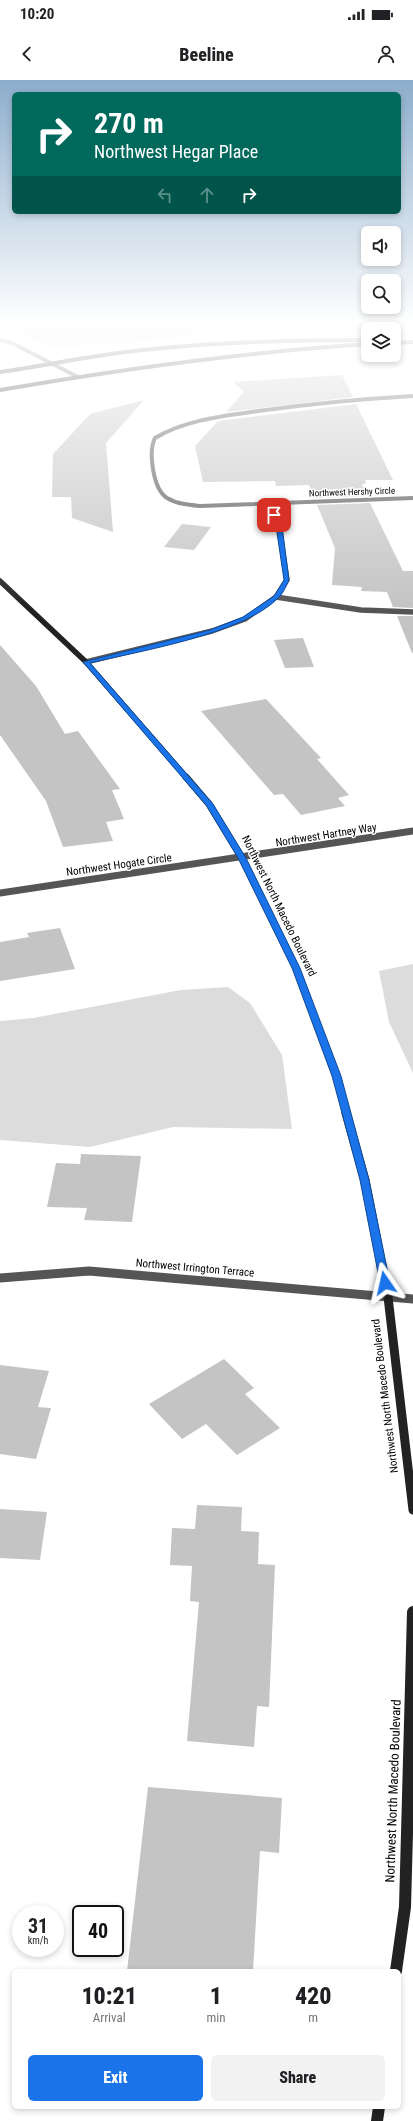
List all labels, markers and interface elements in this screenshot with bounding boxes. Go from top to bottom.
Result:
text: 10:20 [20,5,54,23]
icon: back [16,43,38,65]
icon: person [375,43,397,65]
text: Beeline [179,44,234,65]
text: 270 m [94,107,164,140]
icon: right [28,108,80,160]
text: Northwest Hegar Place [94,141,258,162]
icon: left [154,184,176,206]
icon: ahead [196,184,218,206]
icon: right [238,184,260,206]
map controls [361,226,401,362]
button: sound [361,226,401,266]
button: search [361,274,401,314]
button: layers [361,322,401,362]
street label: Northwest Hershy Circle [309,486,395,498]
pin [257,498,291,532]
icon: arrive [263,504,285,526]
street label: Northwest Hartney Way [275,821,378,849]
street label: Northwest North Macedo Boulevard [239,833,319,979]
street label: Northwest Hogate Circle [65,851,173,879]
street label: Northwest Irrington Terrace [135,1256,255,1280]
position arrow [364,1262,406,1304]
street label: Northwest North Macedo Boulevard [369,1318,401,1474]
street label: Northwest North Macedo Boulevard [382,1699,404,1883]
speed limit sign: 40 [72,1905,124,1957]
text: 31 [28,1914,48,1938]
text: km/h [28,1935,48,1946]
text: 10:21 [81,1982,137,2010]
text: 1 [210,1982,222,2010]
text: 420 [295,1982,332,2010]
text: Arrival [93,2010,126,2025]
text: min [206,2010,226,2025]
text: m [308,2010,318,2025]
button: Exit [28,2055,203,2101]
button: Share [211,2055,385,2101]

